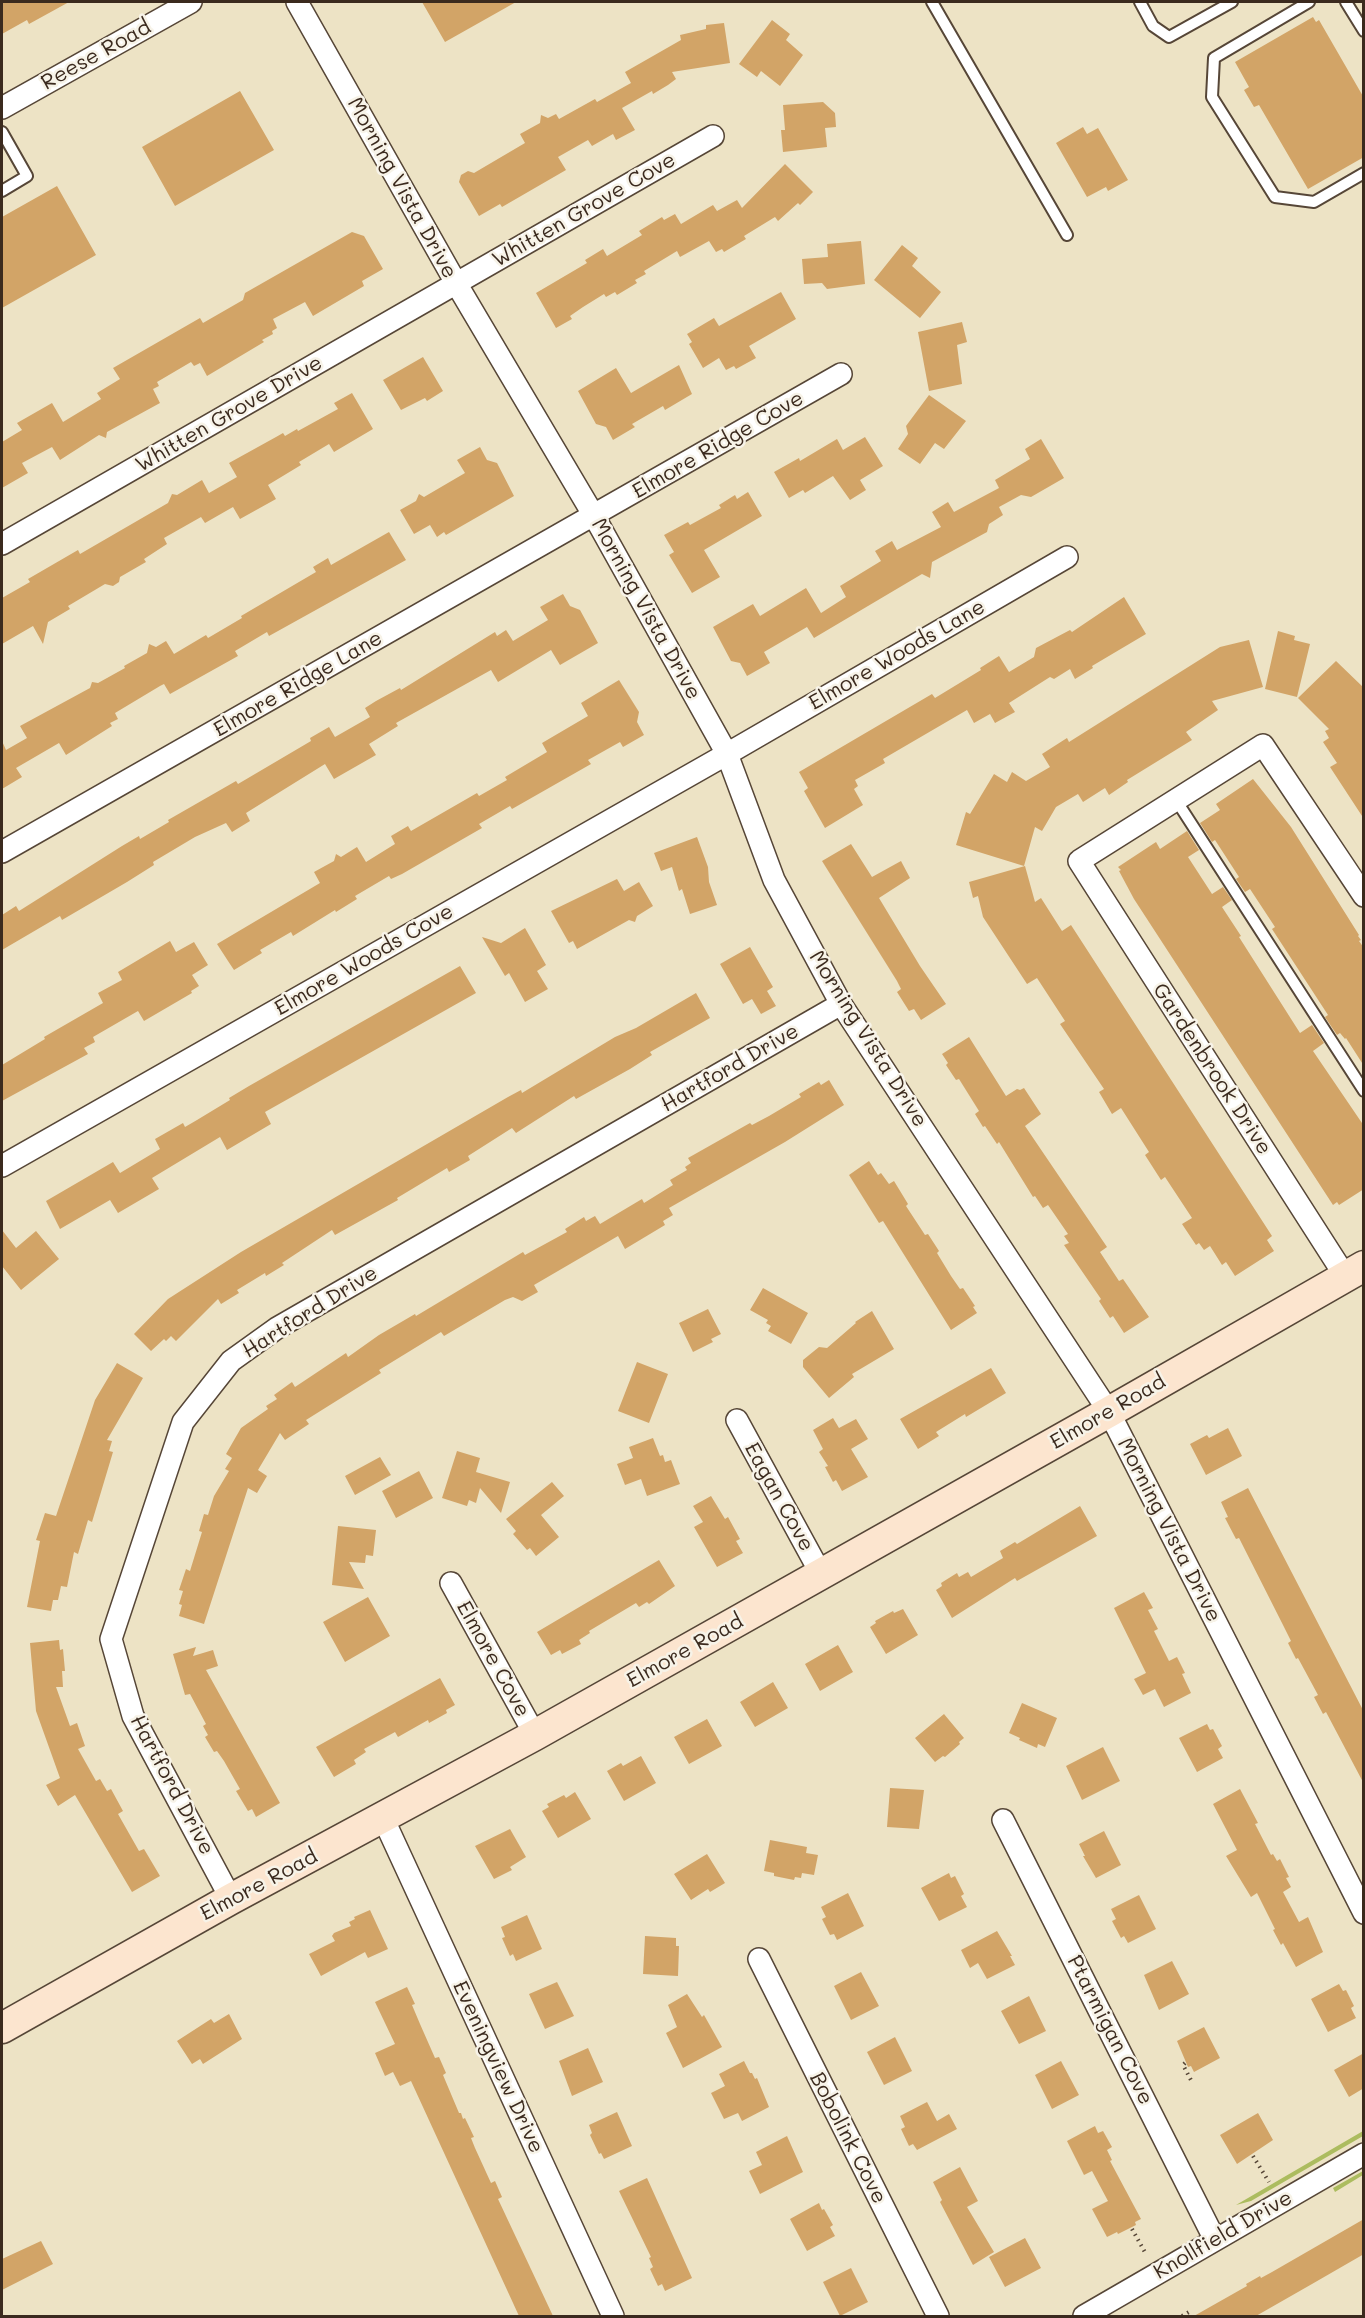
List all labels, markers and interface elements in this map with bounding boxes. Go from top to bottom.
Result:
street label: Reese Road [37,14,155,96]
street label: Morning Vista Drive [342,93,462,283]
street label: Whitten Grove Cove [488,147,680,273]
street label: Whitten Grove Drive [131,350,327,478]
street label: Elmore Ridge Cove [628,386,808,504]
street label: Morning Vista Drive [586,514,706,704]
street label: Elmore Woods Lane [804,594,990,716]
street label: Elmore Ridge Lane [209,625,387,743]
street label: Elmore Woods Cove [270,899,458,1021]
street label: Morning Vista Drive [804,946,932,1132]
street label: Gardenbrook Drive [1147,979,1277,1159]
street label: Hartford Drive [657,1018,803,1118]
street label: Hartford Drive [238,1260,382,1364]
street label: Elmore Road [1046,1369,1170,1455]
street label: Morning Vista Drive [1112,1434,1226,1626]
street label: Eagan Cove [739,1438,819,1556]
street label: Elmore Cove [451,1597,535,1721]
street label: Elmore Road [622,1609,748,1693]
street label: Hartford Drive [125,1711,219,1859]
street label: Elmore Road [196,1844,322,1926]
street label: Ptarmigan Cove [1062,1951,1158,2109]
street label: Eveningview Drive [447,1977,549,2157]
street label: Bobolink Cove [804,2068,892,2208]
street label: Knollfield Drive [1149,2185,1297,2285]

